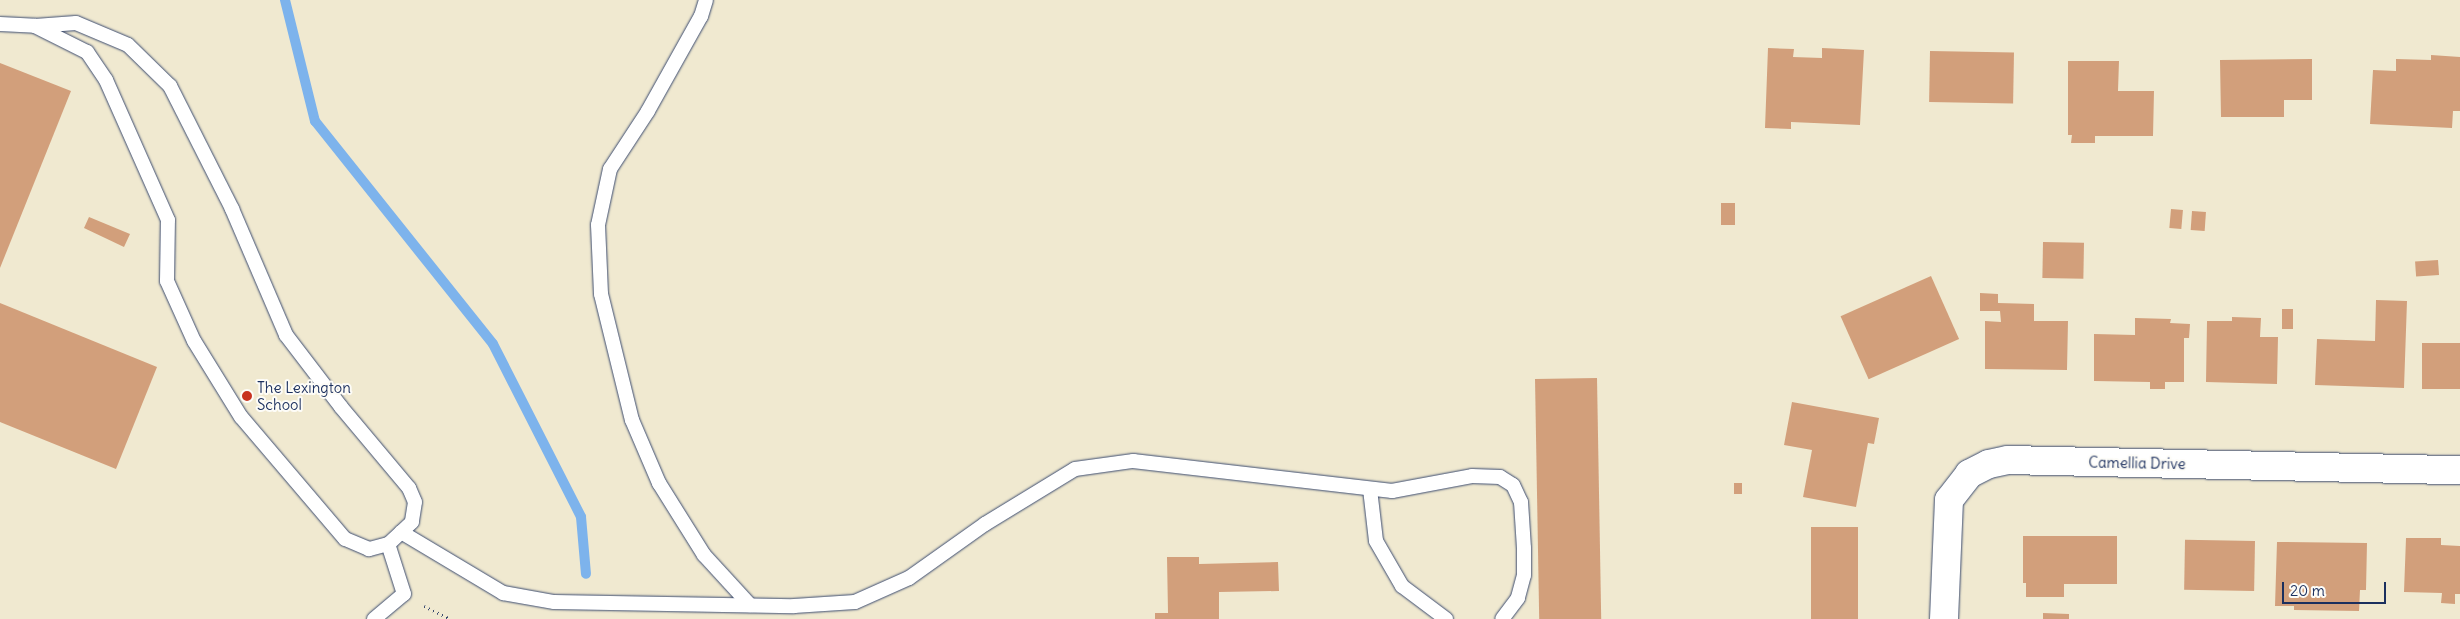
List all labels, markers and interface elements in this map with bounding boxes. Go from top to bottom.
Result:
place label: The Lexington School [257,378,351,413]
marker: The Lexington School [241,390,253,402]
street label: Camellia Drive [2088,453,2186,473]
scale bar [2285,572,2389,604]
text: 20 m [2290,581,2325,600]

